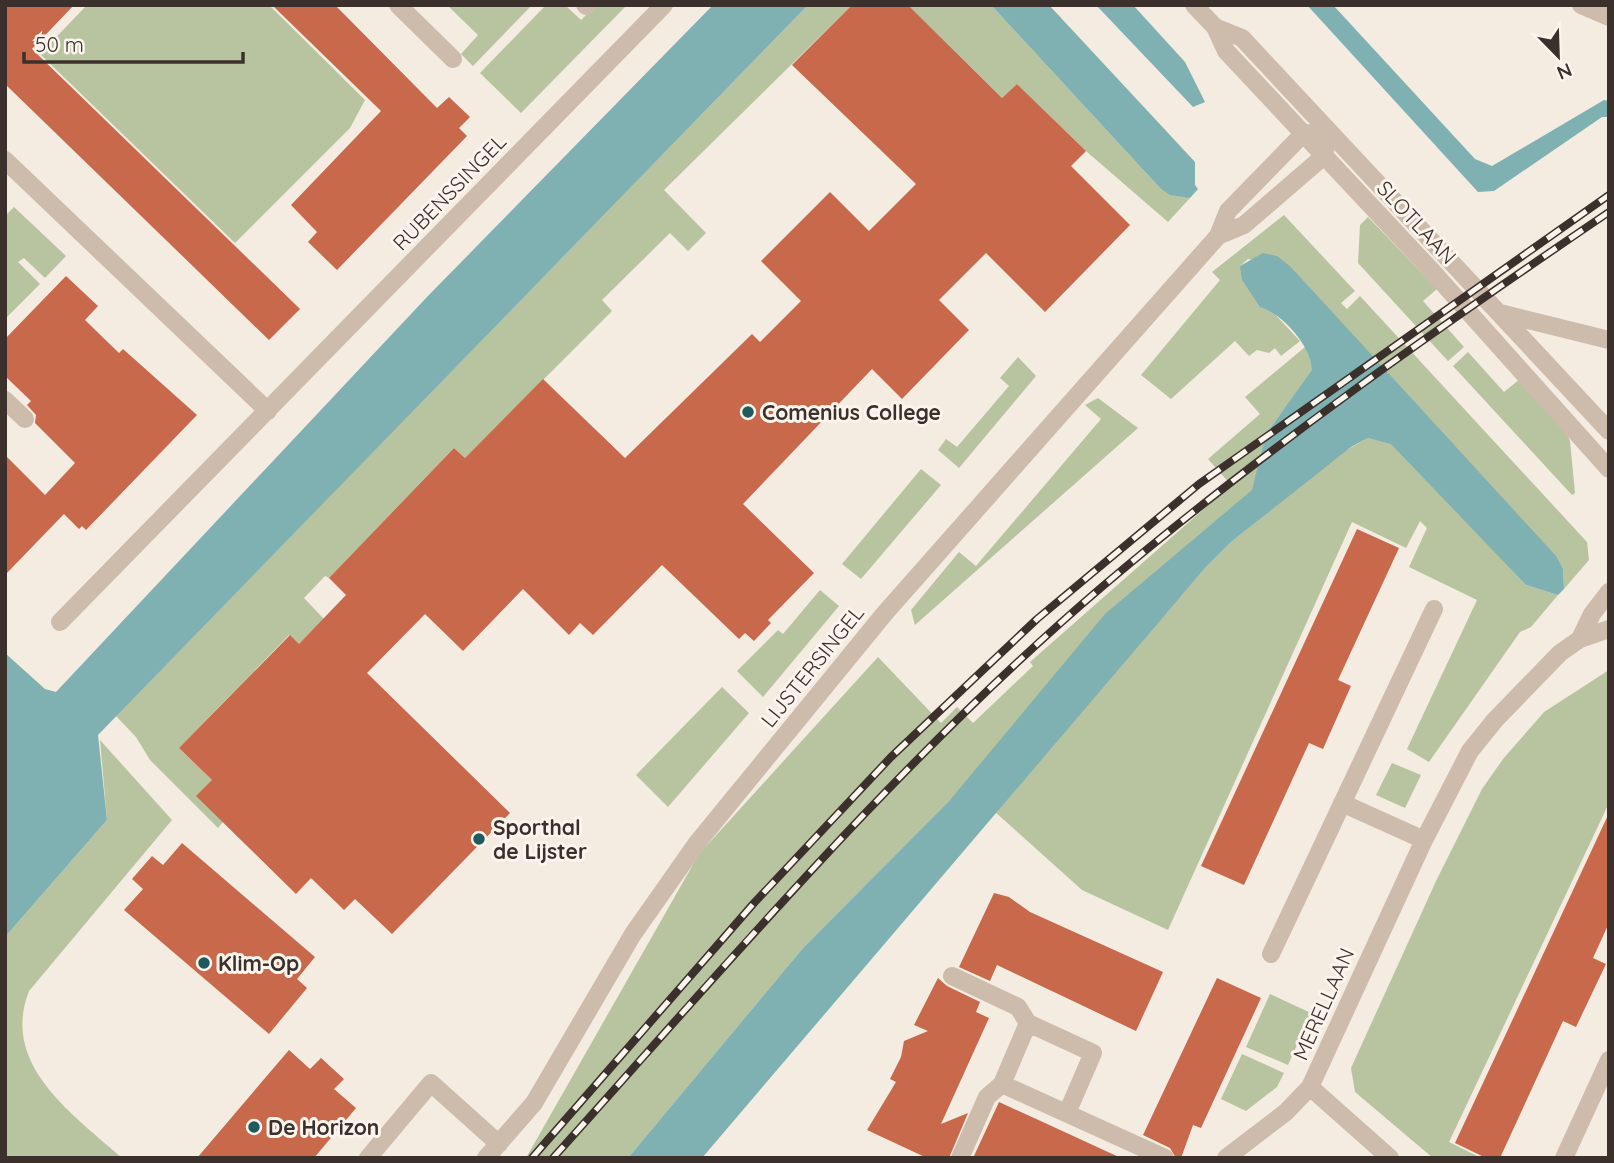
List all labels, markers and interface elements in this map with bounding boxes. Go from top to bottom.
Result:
scale bar [24,21,243,65]
north arrow [1523,21,1593,91]
text: 50 m [35,31,84,57]
text: N [1554,58,1576,85]
street label: RUBENSSINGEL [387,128,511,256]
street label: SLOTLAAN [1372,175,1462,269]
place label: Comenius College [762,399,941,425]
marker: Comenius College [740,404,756,420]
street label: LIJSTERSINGEL [755,600,869,732]
place label: Sporthal de Lijster [493,814,587,864]
marker: Sporthal de Lijster [471,831,487,847]
street label: MERELLAAN [1287,944,1359,1064]
place label: Klim-Op [218,950,299,976]
marker: Klim-Op [196,955,212,971]
place label: De Horizon [268,1114,379,1140]
marker: De Horizon [246,1119,262,1135]

